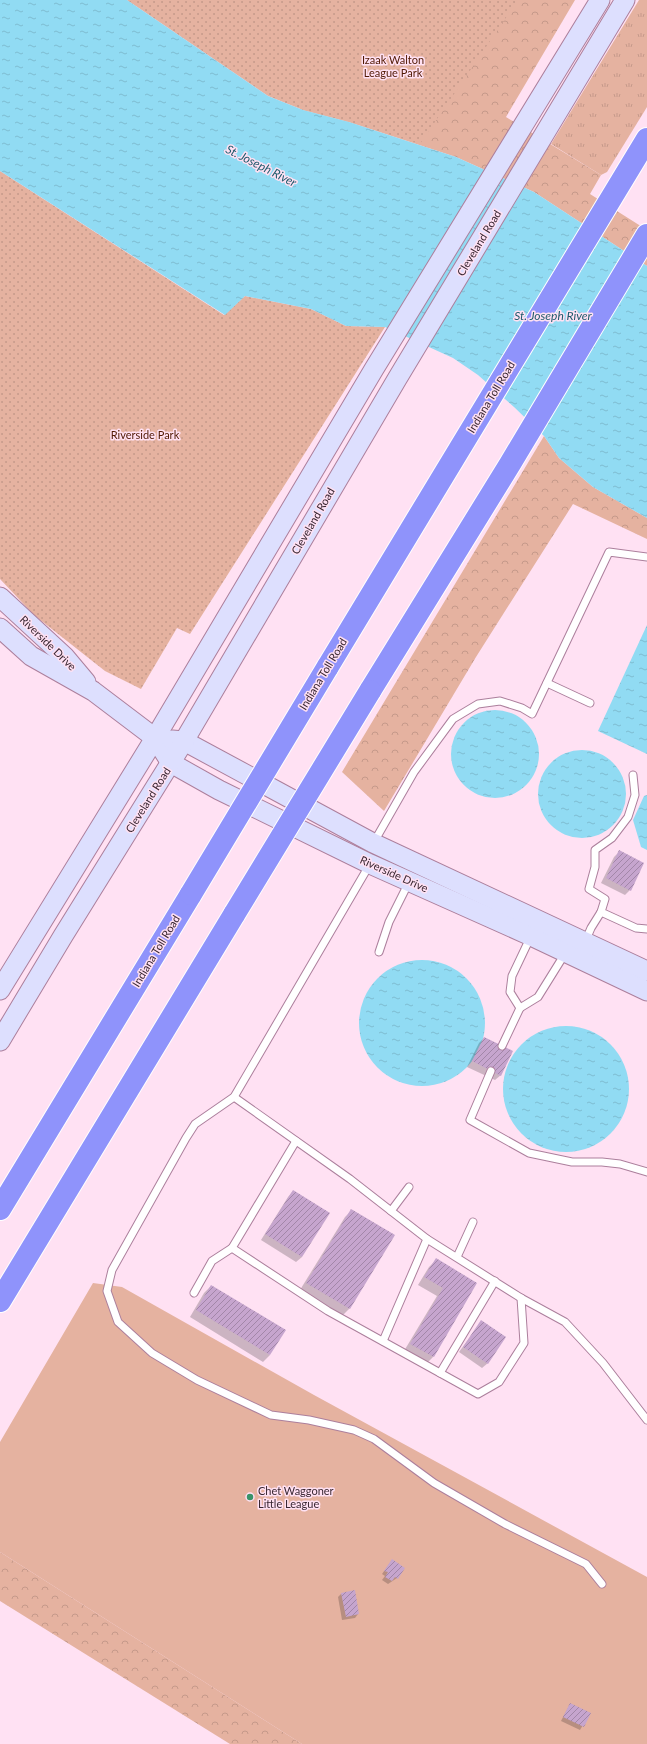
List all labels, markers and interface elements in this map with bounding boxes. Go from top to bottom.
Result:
park label: Izaak Walton League Park [362,53,424,79]
water label: St. Joseph River [223,141,300,190]
street label: Cleveland Road [454,207,503,278]
water label: St. Joseph River [514,308,593,323]
street label: Indiana Toll Road [464,359,517,435]
park label: Riverside Park [111,428,180,441]
street label: Cleveland Road [288,485,337,556]
street label: Riverside Drive [18,613,79,673]
street label: Indiana Toll Road [296,636,349,712]
street label: Cleveland Road [122,765,173,835]
street label: Riverside Drive [358,853,430,894]
street label: Indiana Toll Road [129,913,182,989]
place label: Chet Waggoner Little League [258,1484,334,1510]
marker: Chet Waggoner Little League [245,1492,255,1502]

